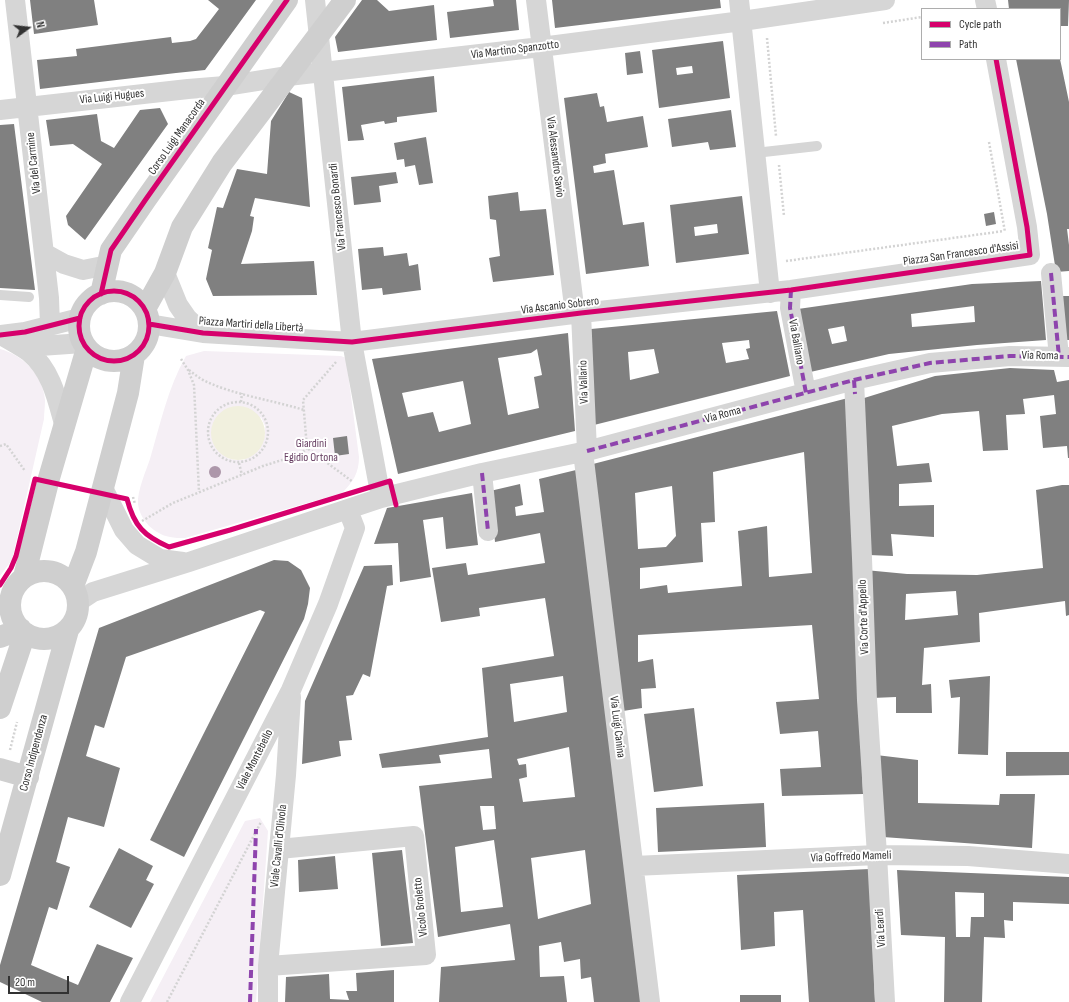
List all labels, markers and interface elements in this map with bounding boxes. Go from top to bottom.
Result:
north arrow [8,8,48,48]
legend [921,8,1061,60]
text: Cycle path [959,17,1001,32]
text: N [33,20,47,29]
street label: Via Martino Spanzotto [470,37,560,63]
text: Path [959,37,977,52]
street label: Via Luigi Hugues [79,86,145,108]
street label: Corso Luigi Manacorda [145,96,209,178]
street label: Via Alessandro Savio [543,116,567,198]
street label: Via del Carmine [24,132,44,194]
street label: Via Francesco Bonardi [326,163,350,251]
street label: Piazza San Francesco d'Assisi [902,239,1020,269]
street label: Via Ascanio Sobrero [520,294,600,318]
street label: Piazza Martiri della Libertà [198,314,304,336]
street label: Via Balliano [785,318,807,366]
street label: Via Roma [1021,348,1059,364]
street label: Via Vallario [576,360,592,404]
street label: Via Roma [703,403,743,427]
park label: Giardini Egidio Ortona [284,437,338,465]
street label: Via Corte d'Appello [855,579,873,655]
street label: Via Luigi Canina [606,695,628,759]
street label: Corso Indipendenza [17,713,51,793]
street label: Viale Montebello [234,727,276,793]
street label: Viale Cavalli d'Olivola [267,804,291,888]
street label: Via Goffredo Mameli [810,848,892,866]
street label: Vicolo Broletto [411,877,431,937]
street label: Via Leardi [873,908,889,948]
scale bar [10,968,71,994]
text: 20 m [15,975,35,990]

